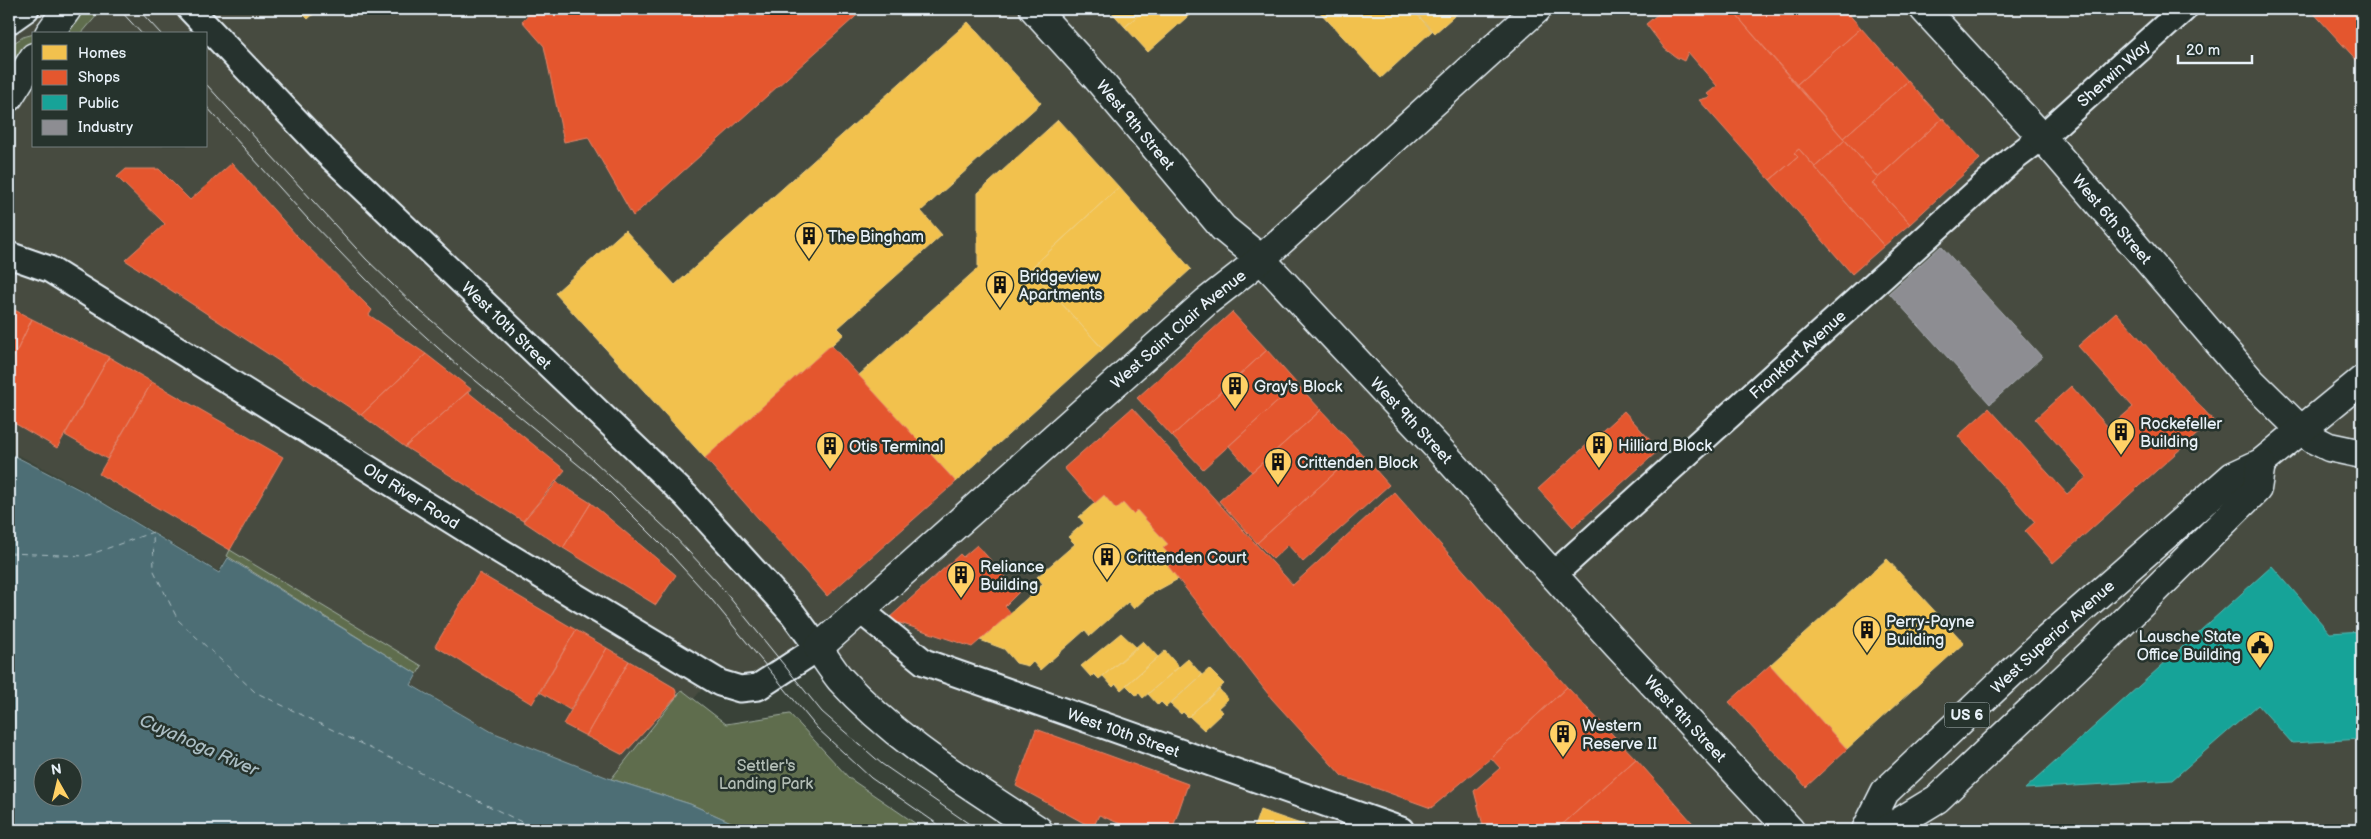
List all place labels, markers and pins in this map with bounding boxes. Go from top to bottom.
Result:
building icon: The Bingham [794,221,824,260]
place label: The Bingham [828,228,924,247]
place label: Bridgeview Apartments [1019,268,1102,305]
building icon: Bridgeview Apartments [985,270,1015,309]
building icon: Gray's Block [1220,371,1250,410]
place label: Gray's Block [1254,378,1343,397]
place label: Rockefeller Building [2140,415,2222,452]
building icon: Rockefeller Building [2106,417,2136,456]
building icon: Hilliard Block [1584,430,1614,469]
building icon: Otis Terminal [815,431,845,470]
place label: Hilliard Block [1618,437,1712,456]
place label: Otis Terminal [849,438,943,457]
building icon: Crittenden Block [1263,447,1293,486]
place label: Crittenden Block [1297,454,1418,473]
building icon: Crittenden Court [1092,542,1122,581]
place label: Crittenden Court [1126,549,1247,568]
place label: Reliance Building [980,558,1045,595]
building icon: Reliance Building [946,560,976,599]
place label: Perry-Payne Building [1886,613,1975,650]
building icon: Perry-Payne Building [1852,615,1882,654]
place label: Lausche State Office Building [2137,628,2242,665]
public building icon: Lausche State Office Building [2245,630,2275,669]
place label: Western Reserve II [1582,717,1657,754]
building icon: Western Reserve II [1548,719,1578,758]

